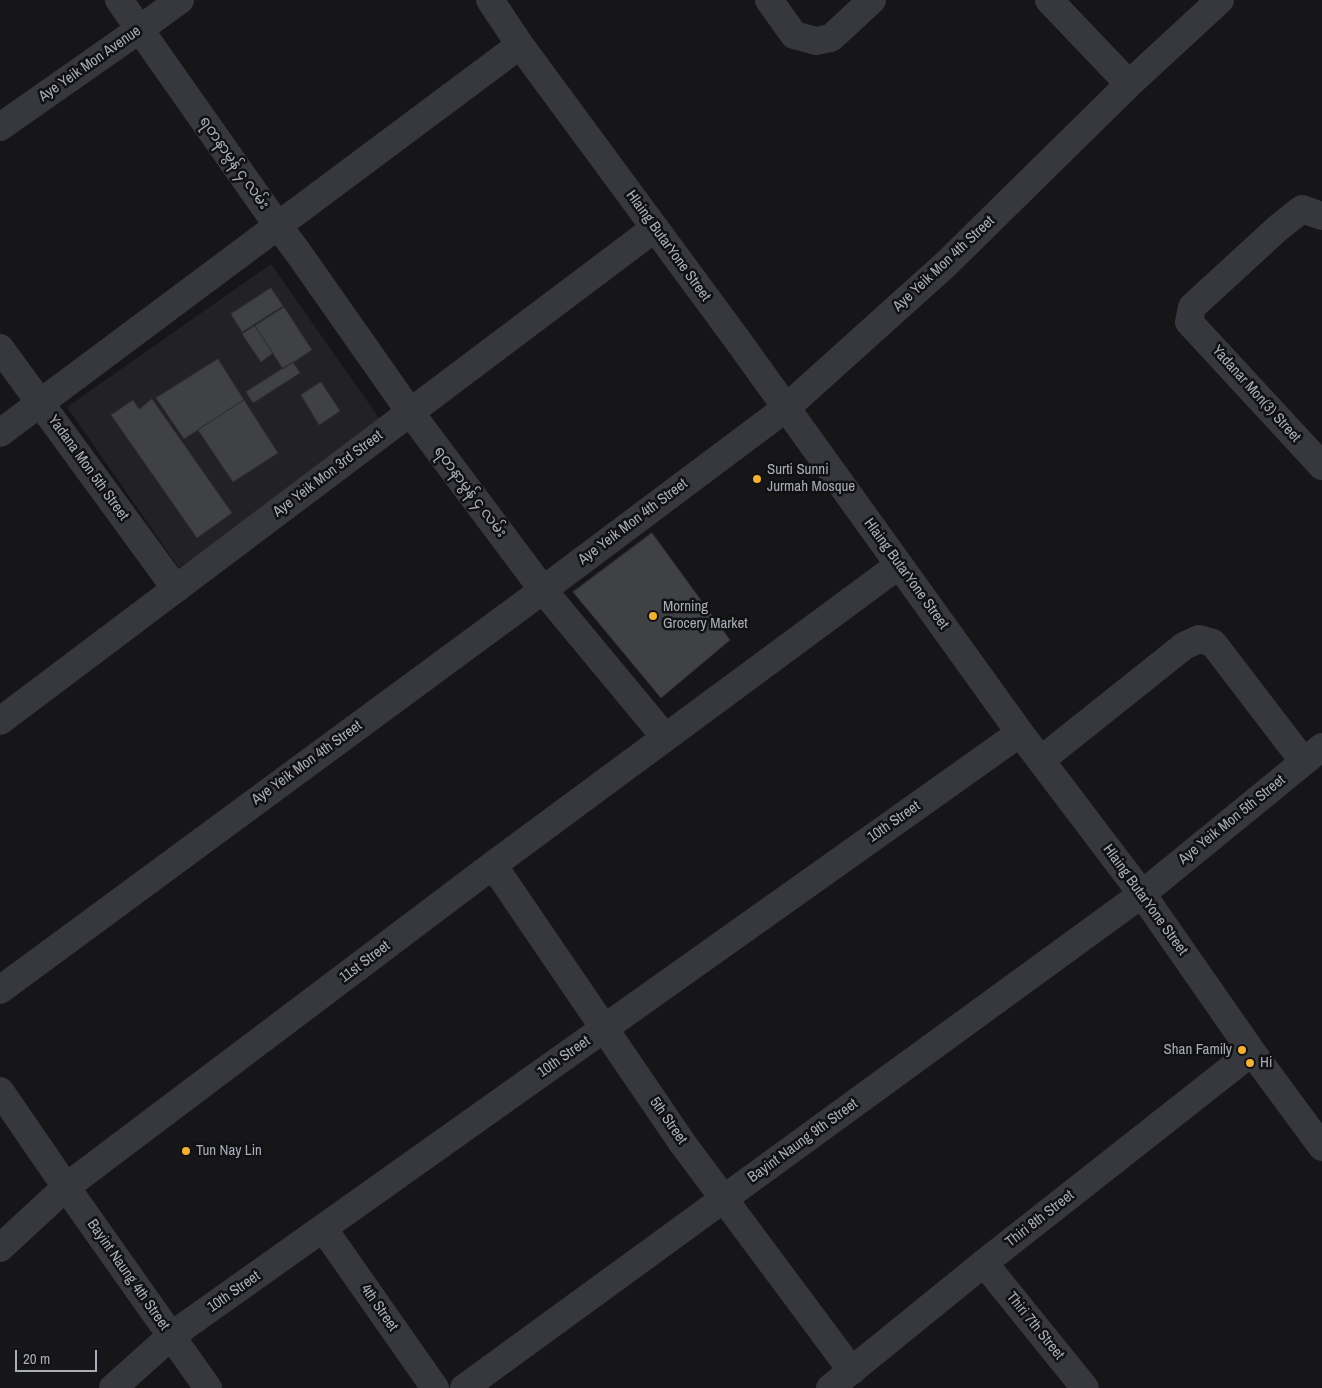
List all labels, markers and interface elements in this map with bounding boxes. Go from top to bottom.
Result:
street label: Aye Yeik Mon Avenue [36,22,144,106]
street label: ရတနာမွန် ၄ လမ်း [195,113,273,213]
street label: Hlaing ButarYone Street [622,187,714,305]
street label: Aye Yeik Mon 4th Street [890,212,998,316]
street label: Yadanar Mon(3) Street [1208,342,1304,446]
street label: Yadana Mon 5th Street [44,412,132,524]
street label: Aye Yeik Mon 3rd Street [270,427,386,521]
street label: ရတနာမွန် ၄ လမ်း [430,443,510,541]
place label: Surti Sunni Jurmah Mosque [767,461,855,496]
marker: Surti Sunni Jurmah Mosque [751,473,763,485]
street label: Aye Yeik Mon 4th Street [575,475,691,569]
street label: Hlaing ButarYone Street [860,515,952,633]
place label: Morning Grocery Market [663,598,748,633]
marker: Morning Grocery Market [647,610,659,622]
street label: Aye Yeik Mon 4th Street [248,717,366,809]
street label: Aye Yeik Mon 5th Street [1175,771,1289,869]
street label: 10th Street [864,797,924,847]
street label: Hlaing ButarYone Street [1099,841,1191,959]
street label: 11st Street [336,937,394,987]
street label: 10th Street [534,1032,594,1082]
place label: Shan Family [1164,1041,1232,1059]
marker: Shan Family [1236,1044,1248,1056]
place label: Hi [1260,1054,1272,1072]
marker: Hi [1244,1057,1256,1069]
street label: 5th Street [645,1094,691,1148]
street label: Bayint Naung 9th Street [745,1095,861,1187]
place label: Tun Nay Lin [196,1142,262,1160]
marker: Tun Nay Lin [180,1145,192,1157]
street label: Thiri 8th Street [1002,1187,1078,1251]
street label: Bayint Naung 4th Street [83,1216,173,1334]
street label: 10th Street [204,1267,264,1317]
street label: 4th Street [356,1281,402,1335]
street label: Thiri 7th Street [1002,1288,1068,1364]
scale bar [18,1340,100,1372]
text: 20 m [23,1348,50,1369]

